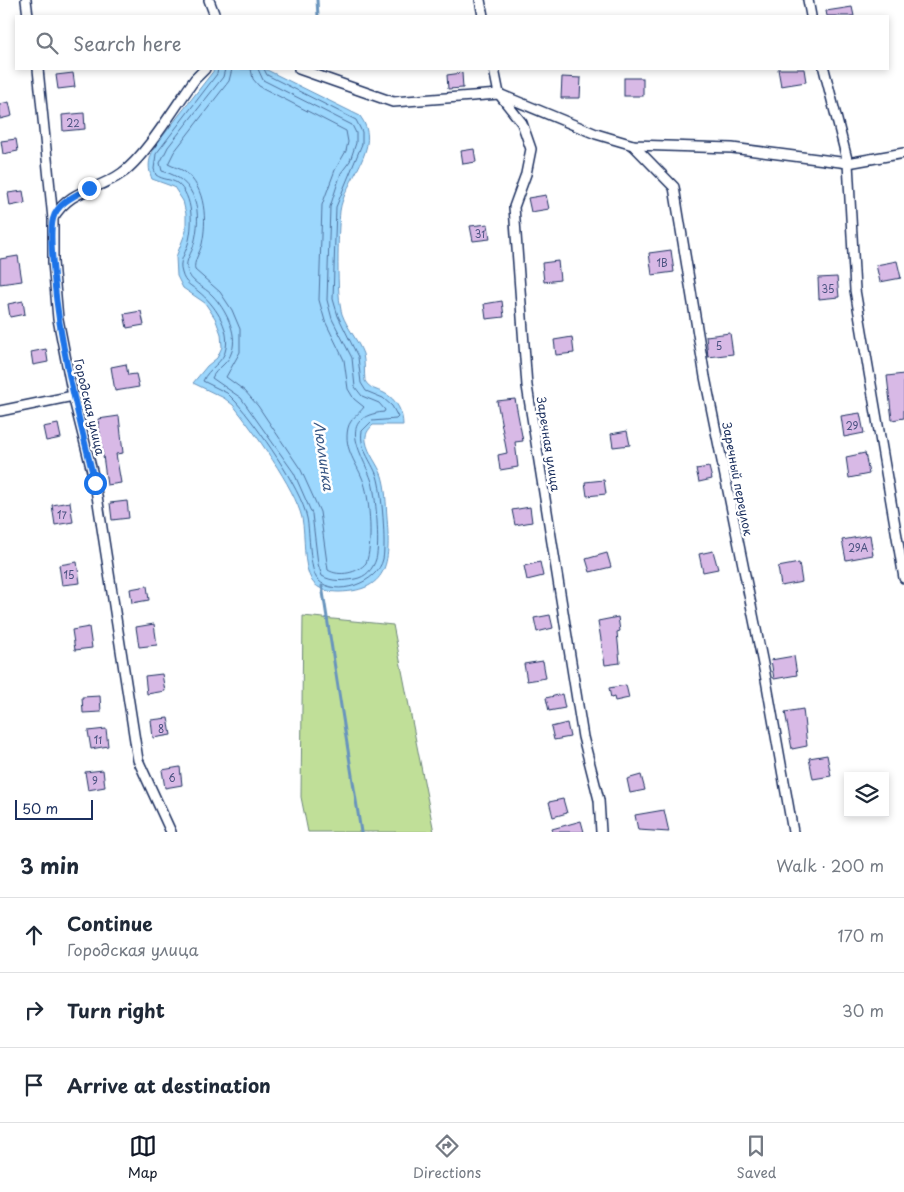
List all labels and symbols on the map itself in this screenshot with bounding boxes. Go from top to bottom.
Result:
house number: 22 [66,115,80,130]
route end [78,177,101,200]
house number: 31 [475,226,485,241]
house number: 1В [656,255,668,270]
house number: 35 [822,281,834,296]
house number: 5 [716,338,722,353]
street label: Городская улица [70,357,110,458]
street label: Заречная улица [533,395,565,493]
house number: 29 [846,418,859,433]
water label: Люллинка [309,420,339,493]
street label: Заречный переулок [718,421,758,538]
route start [84,472,107,495]
house number: 17 [57,507,68,522]
house number: 29А [848,540,868,555]
house number: 15 [64,567,74,582]
house number: 8 [158,721,164,736]
house number: 11 [94,732,102,747]
house number: 6 [168,770,176,785]
house number: 9 [92,773,98,788]
scale bar [15,797,92,820]

